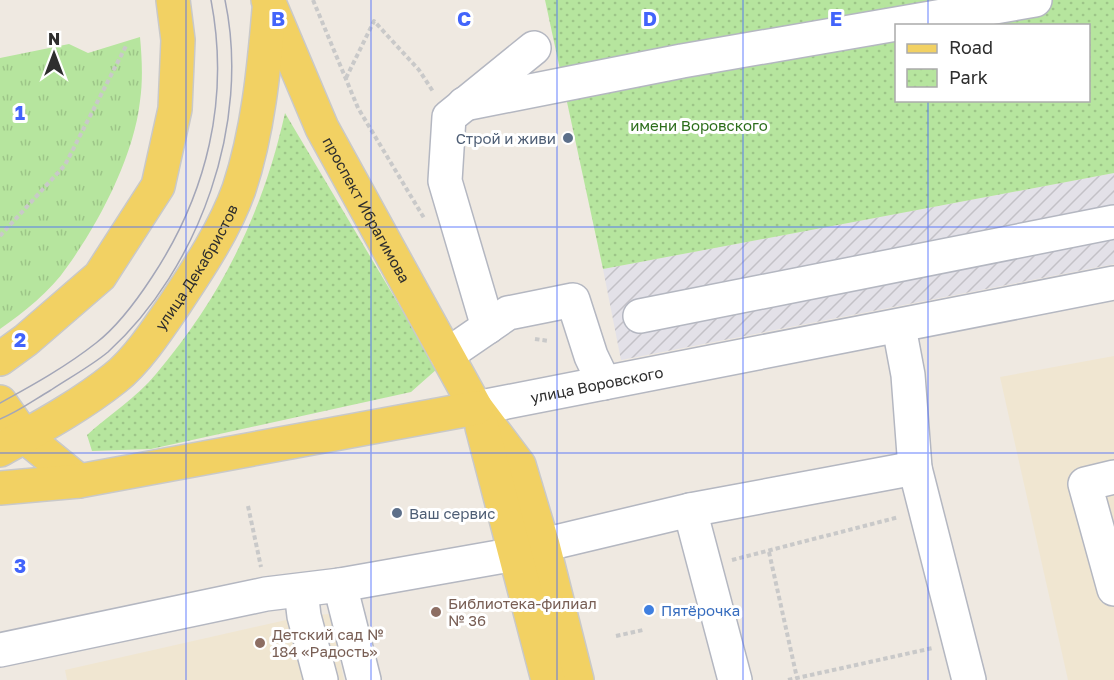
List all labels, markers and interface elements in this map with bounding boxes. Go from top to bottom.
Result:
text: B [271,6,285,30]
text: C [457,6,471,30]
text: D [643,6,657,30]
text: E [830,6,842,30]
north arrow [24,24,84,84]
legend [895,24,1090,102]
text: N [48,29,60,49]
text: Road [949,36,993,58]
text: Park [949,66,988,88]
text: 1 [15,100,25,124]
park label: имени Воровского [630,116,768,134]
place label: Строй и живи [456,129,556,147]
marker: Строй и живи [561,131,575,145]
street label: проспект Ибрагимова [319,133,414,286]
street label: улица Декабристов [151,201,241,334]
text: 2 [14,327,26,351]
street label: улица Воровского [529,363,665,406]
place label: Ваш сервис [409,504,495,522]
marker: Ваш сервис [390,506,404,520]
text: 3 [14,553,26,577]
place label: Библиотека-филиал № 36 [448,594,597,629]
place label: Пятёрочка [661,601,740,619]
marker: Пятёрочка [642,603,656,617]
marker: Библиотека-филиал № 36 [429,605,443,619]
place label: Детский сад № 184 «Радость» [272,625,383,660]
marker: Детский сад № 184 «Радость» [253,636,267,650]

